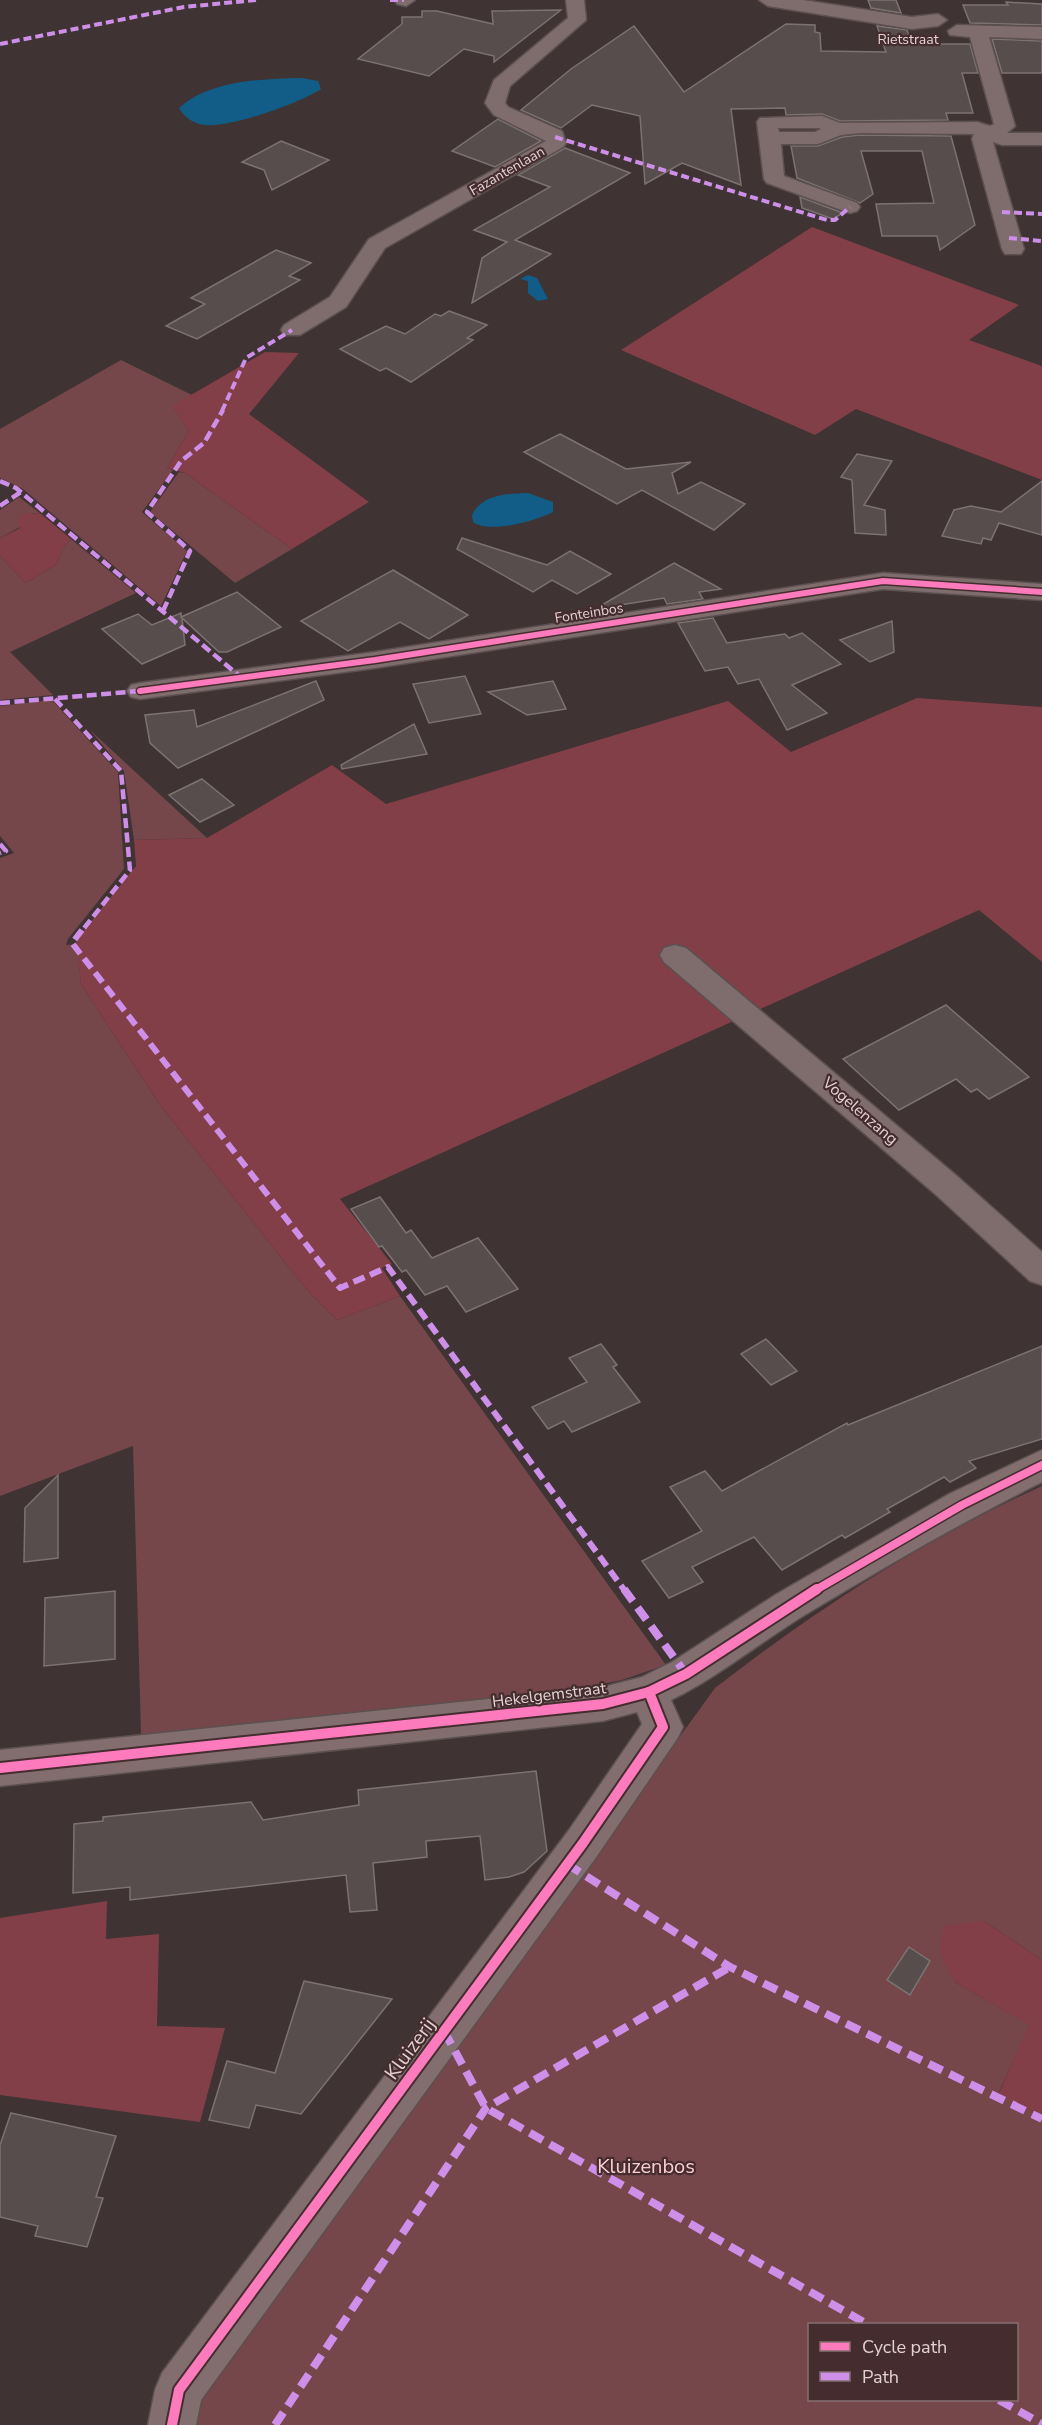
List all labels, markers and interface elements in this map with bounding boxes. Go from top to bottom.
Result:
street label: Rietstraat [877,30,939,49]
street label: Fazantenlaan [466,142,548,200]
street label: Fonteinbos [553,598,625,628]
street label: Vogelenzang [817,1071,902,1150]
street label: Hekelgemstraat [491,1677,608,1713]
street label: Kluizerij [378,2013,442,2085]
park label: Kluizenbos [597,2153,695,2180]
legend [808,2323,1018,2401]
text: Cycle path [862,2335,947,2359]
text: Path [862,2365,899,2389]

